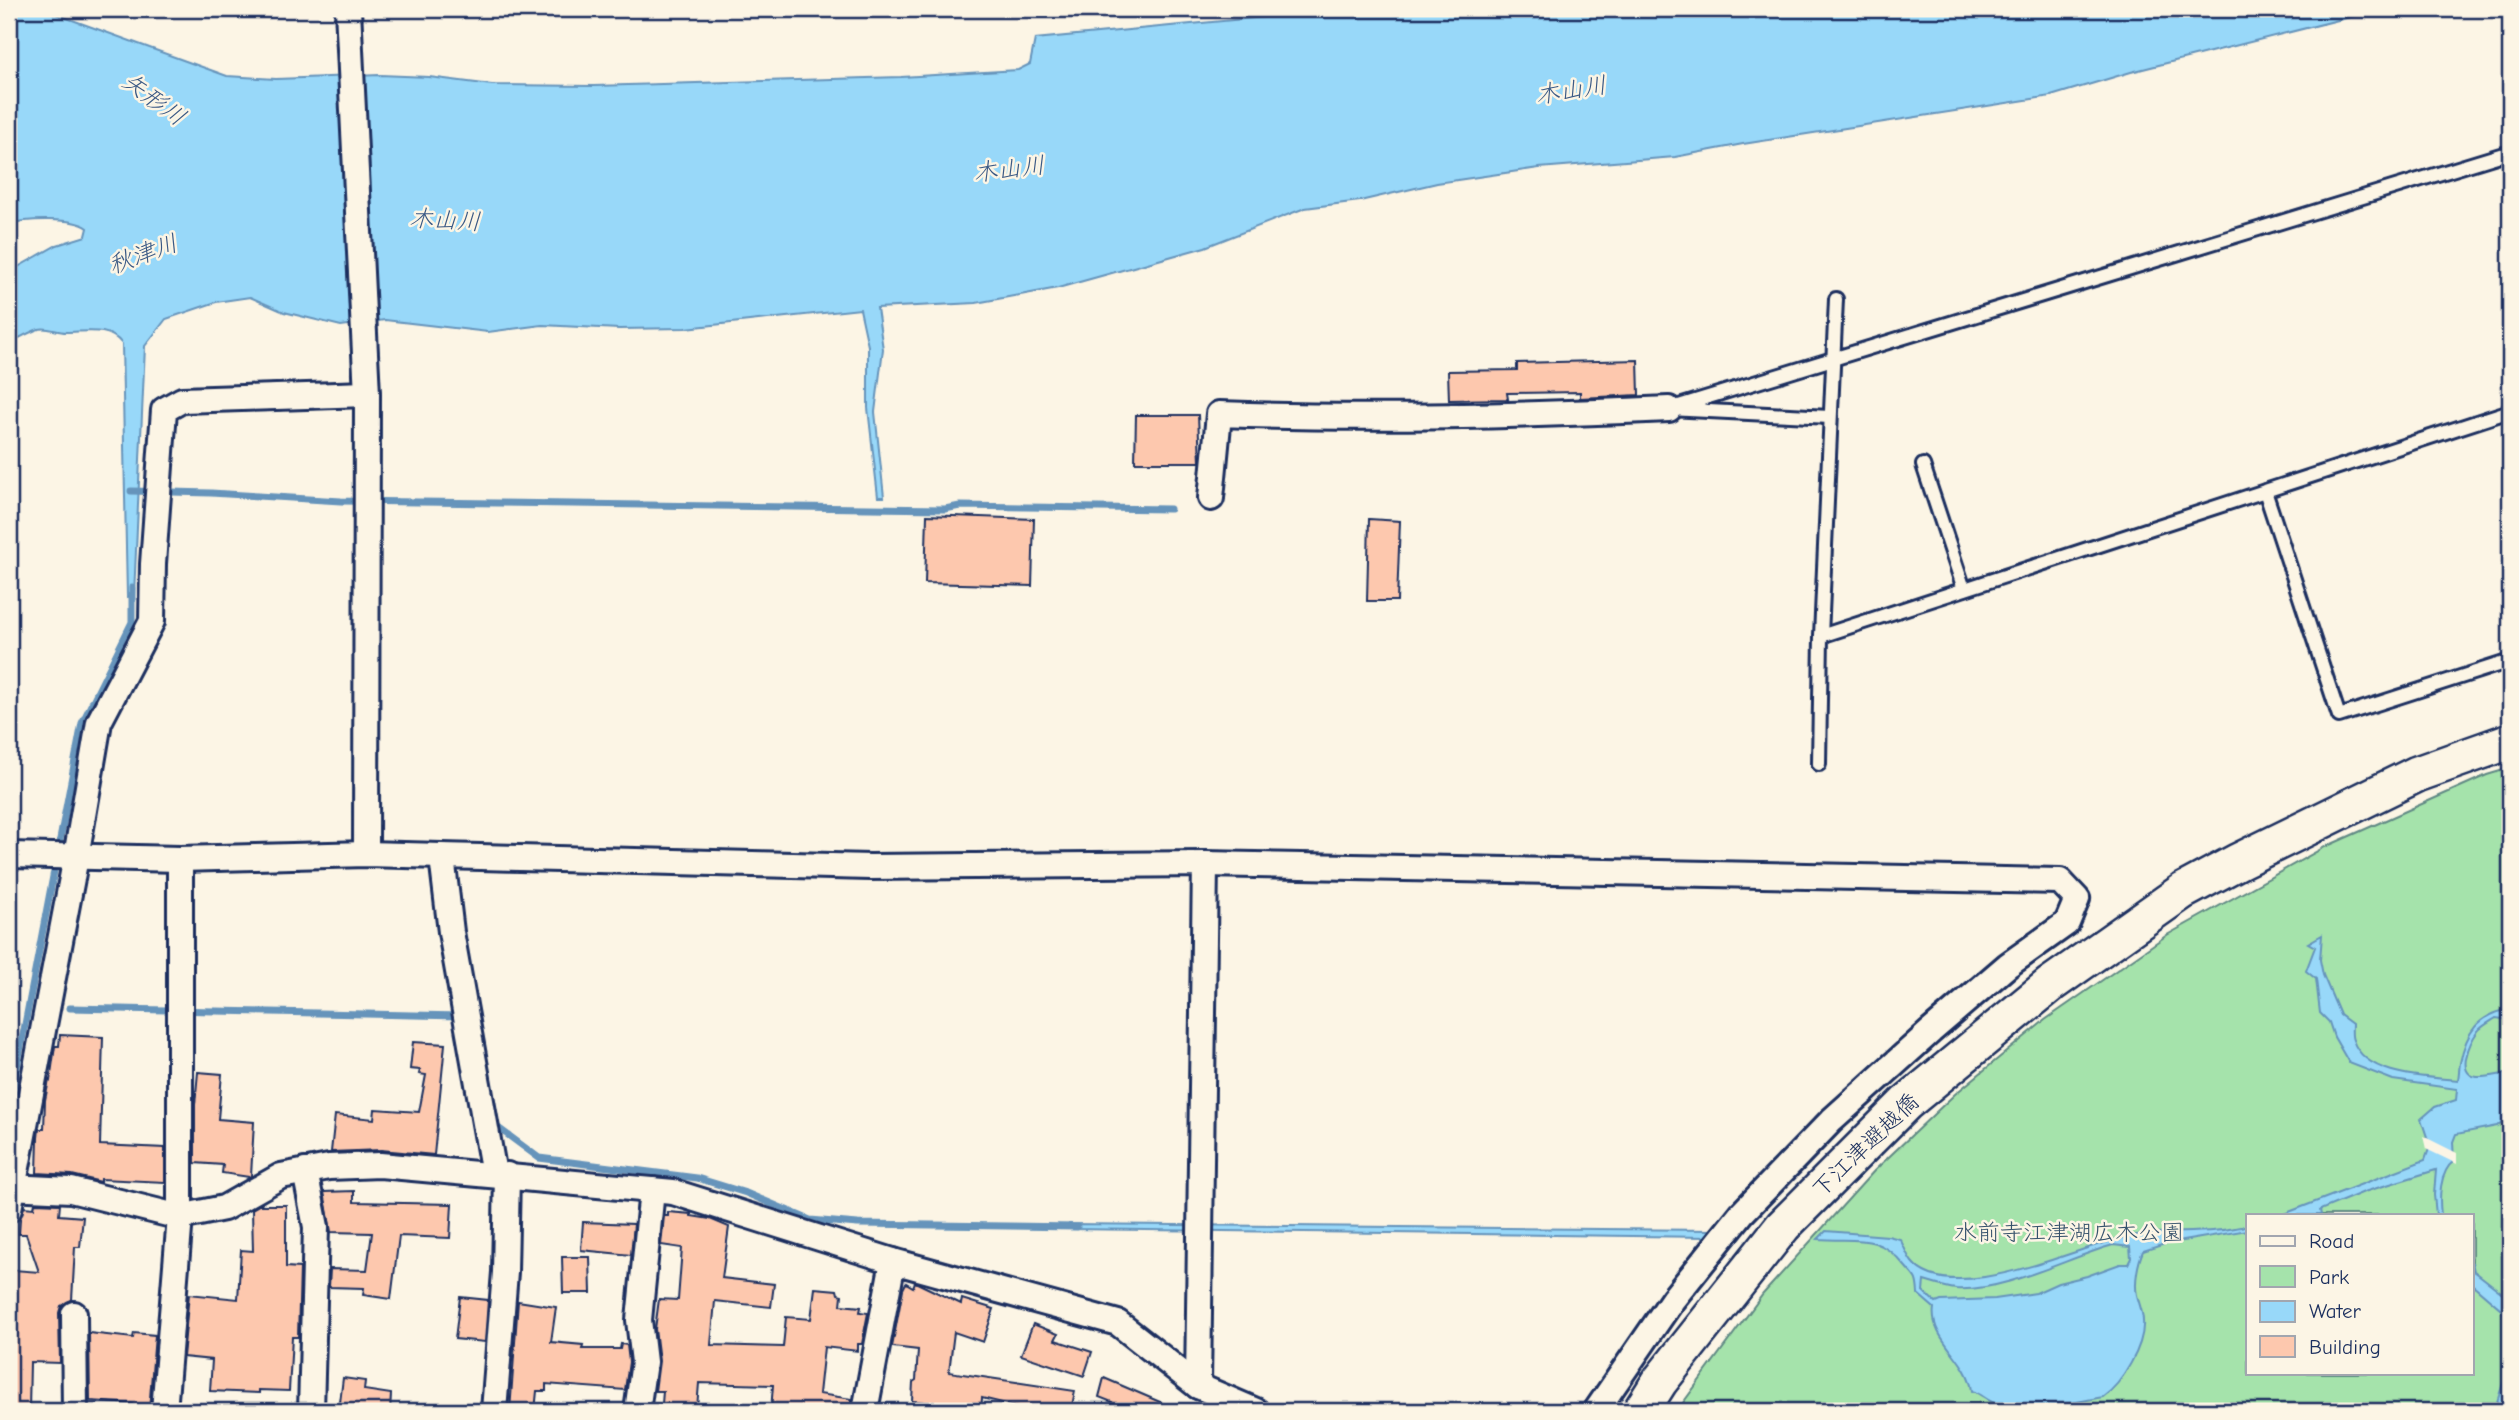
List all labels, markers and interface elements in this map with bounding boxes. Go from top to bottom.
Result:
water label: 矢形川 [117,67,191,131]
water label: 木山川 [1533,71,1609,109]
water label: 木山川 [972,151,1046,187]
water label: 木山川 [408,204,482,236]
water label: 秋津川 [104,229,182,279]
street label: 下江津避越僑 [1806,1088,1924,1203]
legend [2246,1214,2474,1374]
park label: 水前寺江津湖広木公園 [1954,1219,2184,1246]
text: Road [2309,1229,2354,1253]
text: Park [2309,1265,2349,1289]
text: Water [2309,1299,2362,1323]
text: Building [2309,1335,2381,1359]

